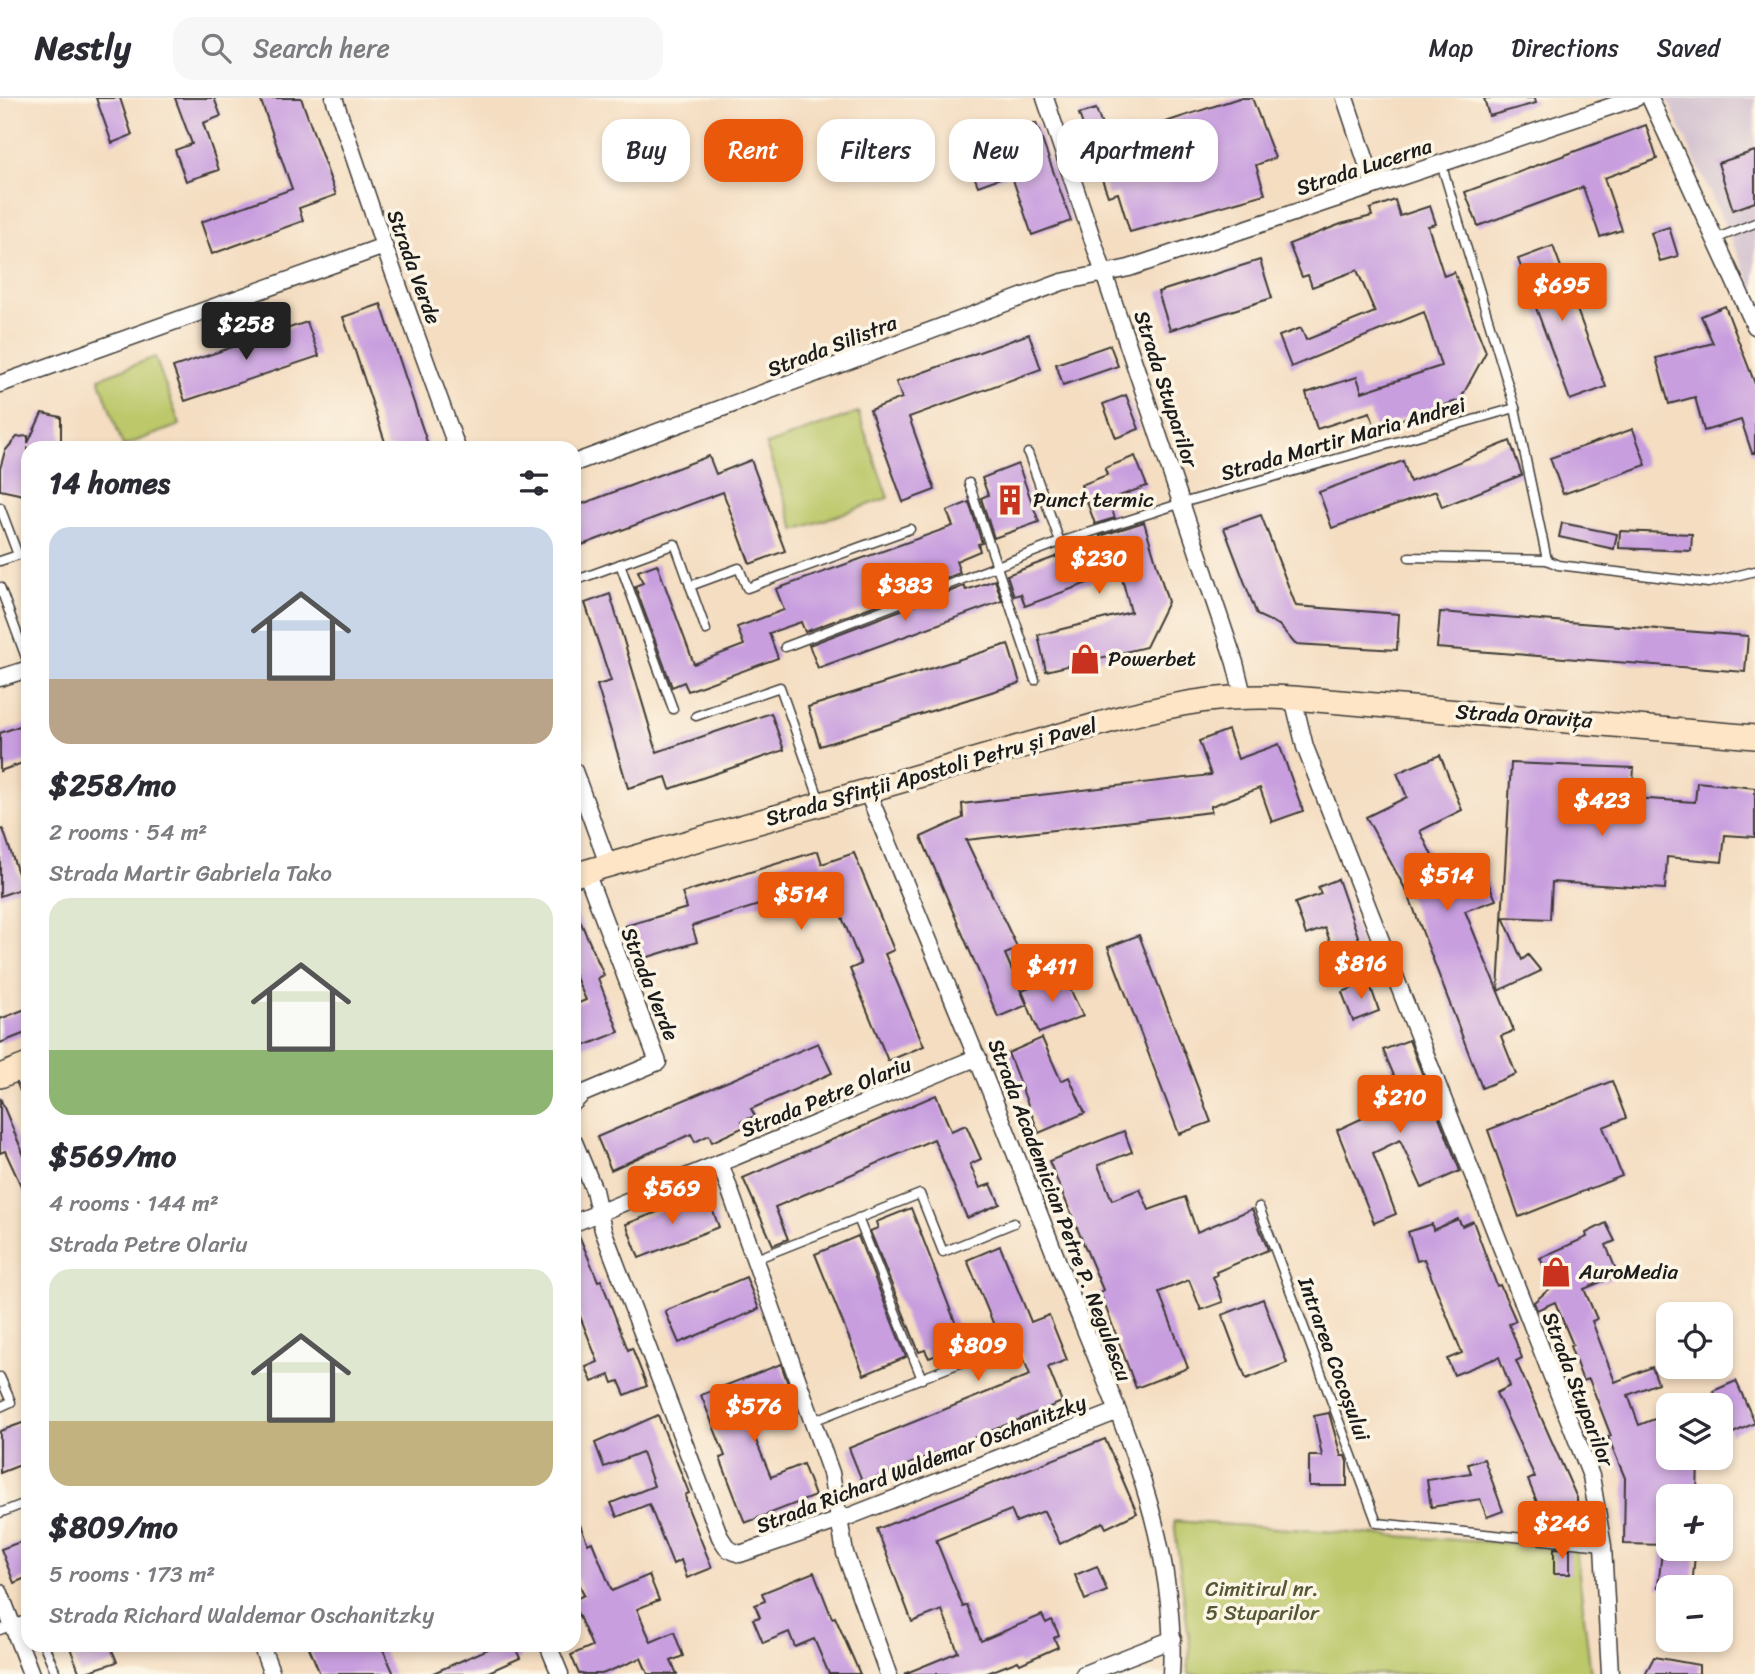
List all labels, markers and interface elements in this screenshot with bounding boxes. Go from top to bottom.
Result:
search box [173,17,663,80]
text: Nestly [35,19,131,77]
text: Search here [253,25,390,71]
text: Map [1429,27,1473,69]
text: Directions [1511,27,1619,69]
text: Saved [1657,27,1720,69]
icon: search [197,29,235,67]
chip: Buy [602,119,690,182]
chip: Rent [704,119,803,182]
chip: Filters [817,119,935,182]
chip: New [949,119,1043,182]
chip: Apartment [1057,119,1218,182]
street label: Strada Lucerna [1291,127,1438,207]
street label: Strada Verde [376,204,452,330]
pin: $695 [1521,264,1603,323]
text: $695 [1534,265,1590,306]
pin: $258 [205,302,287,362]
text: $258 [218,304,274,345]
street label: Strada Silistra [761,304,903,388]
street label: Strada Stuparilor [1123,306,1210,474]
street label: Strada Martir Maria Andrei [1216,385,1471,492]
text: 14 homes [49,456,170,510]
icon: filters [515,464,553,502]
place label: Punct termic [1033,481,1154,519]
building icon: Punct termic [993,483,1027,517]
pin: $230 [1058,536,1140,596]
text: $230 [1071,538,1127,579]
pin: $383 [864,564,946,623]
text: $383 [878,565,932,606]
icon: home [238,573,364,699]
place label: Powerbet [1108,640,1196,678]
shop icon: Powerbet [1068,642,1102,676]
street label: Strada Oravița [1455,692,1594,740]
street label: Strada Sfinții Apostoli Petru și Pavel [761,706,1102,838]
text: $258/mo [49,758,176,812]
pin: $423 [1561,778,1643,838]
text: $423 [1574,780,1630,821]
text: 2 rooms · 54 m² [49,812,207,853]
text: Strada Martir Gabriela Tako [49,853,332,894]
pin: $514 [1406,854,1488,913]
text: $514 [1420,855,1474,896]
pin: $514 [760,872,842,932]
text: $514 [774,874,828,915]
street label: Strada Verde [610,921,690,1047]
pin: $816 [1320,942,1402,1001]
text: $816 [1335,943,1387,984]
icon: home [238,944,364,1070]
pin: $411 [1011,944,1093,1004]
text: $411 [1027,946,1077,987]
street label: Strada Academician Petre P. Negulescu [977,1033,1143,1388]
street label: Strada Petre Olariu [735,1045,918,1149]
pin: $210 [1359,1076,1441,1135]
text: $210 [1373,1077,1427,1118]
text: $569/mo [49,1129,176,1183]
pin: $569 [631,1166,713,1226]
text: $569 [644,1168,700,1209]
text: 4 rooms · 144 m² [49,1183,219,1224]
text: Strada Petre Olariu [49,1224,248,1265]
place label: AuroMedia [1578,1253,1678,1291]
shop icon: AuroMedia [1539,1255,1573,1289]
street label: Intrarea Cocoșului [1286,1271,1382,1448]
map controls [1656,1302,1733,1652]
button: locate [1656,1302,1733,1379]
street label: Strada Stuparilor [1531,1306,1625,1473]
icon: home [238,1315,364,1441]
pin: $809 [937,1324,1019,1383]
text: $809 [949,1325,1007,1366]
street label: Strada Richard Waldemar Oschanitzky [750,1383,1092,1545]
pin: $576 [713,1384,795,1444]
text: $576 [726,1386,782,1427]
button: layers [1656,1393,1733,1470]
button: + [1656,1484,1733,1561]
text: $809/mo [49,1500,178,1554]
pin: $246 [1521,1502,1603,1561]
text: $246 [1534,1503,1590,1544]
text: 5 rooms · 173 m² [49,1554,215,1595]
park label: Cimitirul nr. 5 Stuparilor [1205,1570,1320,1632]
button: − [1656,1575,1733,1652]
text: Strada Richard Waldemar Oschanitzky [49,1595,434,1636]

